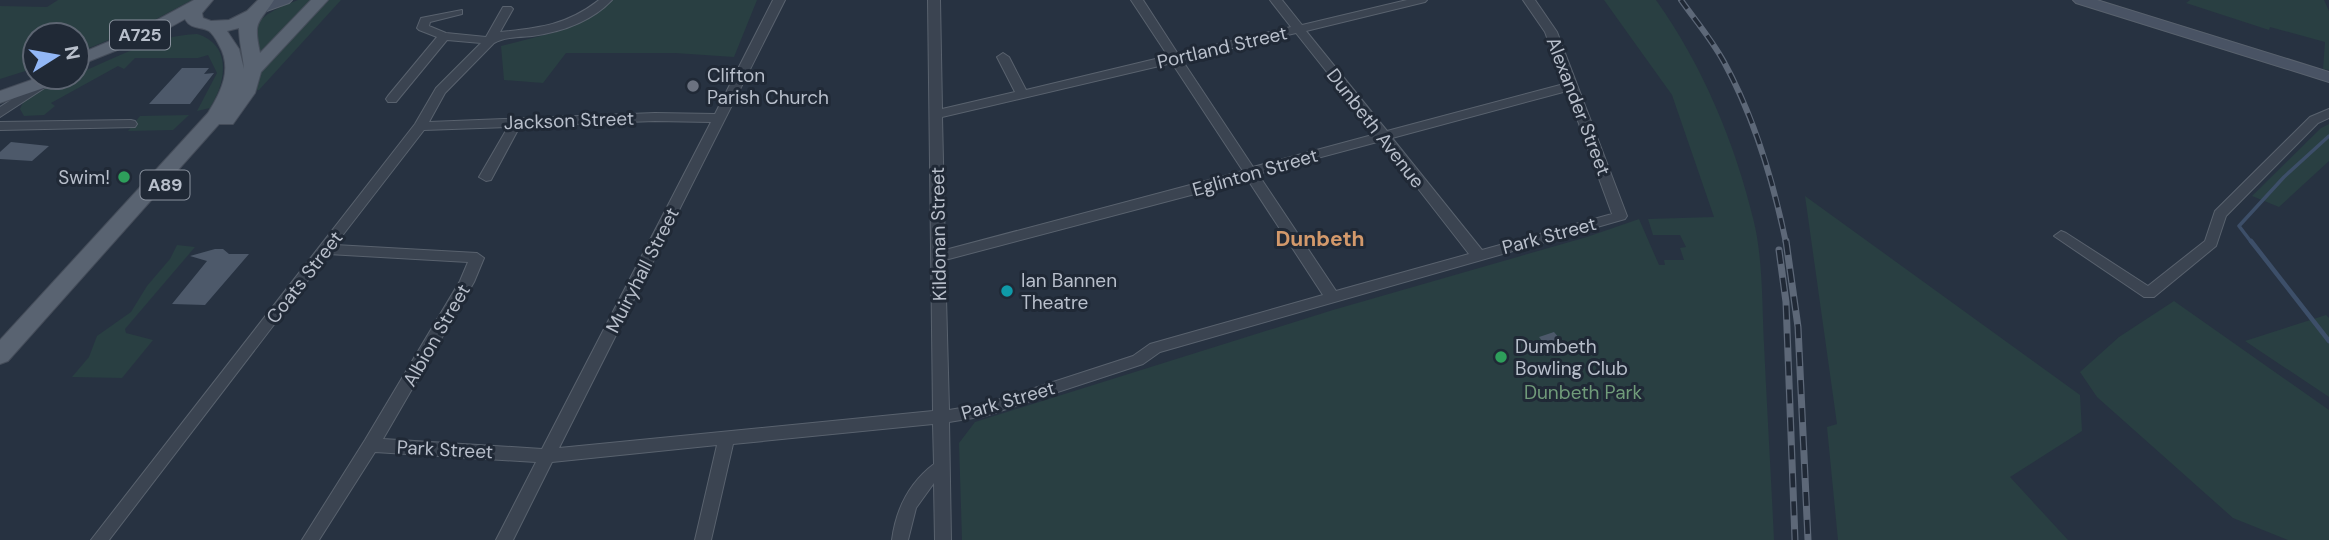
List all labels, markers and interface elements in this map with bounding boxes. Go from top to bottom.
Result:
road number: A725 [110,20,170,50]
street label: Portland Street [1155,20,1289,75]
north arrow [21,21,91,91]
street label: Alexander Street [1541,33,1616,179]
text: N [59,44,86,62]
place label: Clifton Parish Church [707,63,829,110]
street label: Dunbeth Avenue [1321,63,1430,193]
marker: Clifton Parish Church [685,78,701,94]
street label: Jackson Street [503,106,635,135]
street label: Eglinton Street [1190,143,1321,202]
place label: Swim! [58,165,110,190]
street label: Kildonan Street [925,167,952,301]
marker: Swim! [116,169,132,185]
road number: A89 [140,170,190,200]
street label: Muiryhall Street [600,203,685,337]
street label: Park Street [1499,211,1599,260]
district label: Dunbeth [1275,225,1365,253]
street label: Coats Street [260,226,348,329]
place label: Ian Bannen Theatre [1021,268,1117,315]
street label: Albion Street [397,279,476,391]
marker: Ian Bannen Theatre [999,283,1015,299]
place label: Dumbeth Bowling Club [1515,334,1628,381]
marker: Dumbeth Bowling Club [1493,349,1509,365]
street label: Park Street [958,375,1058,426]
park label: Dunbeth Park [1524,380,1643,405]
street label: Park Street [396,434,494,465]

